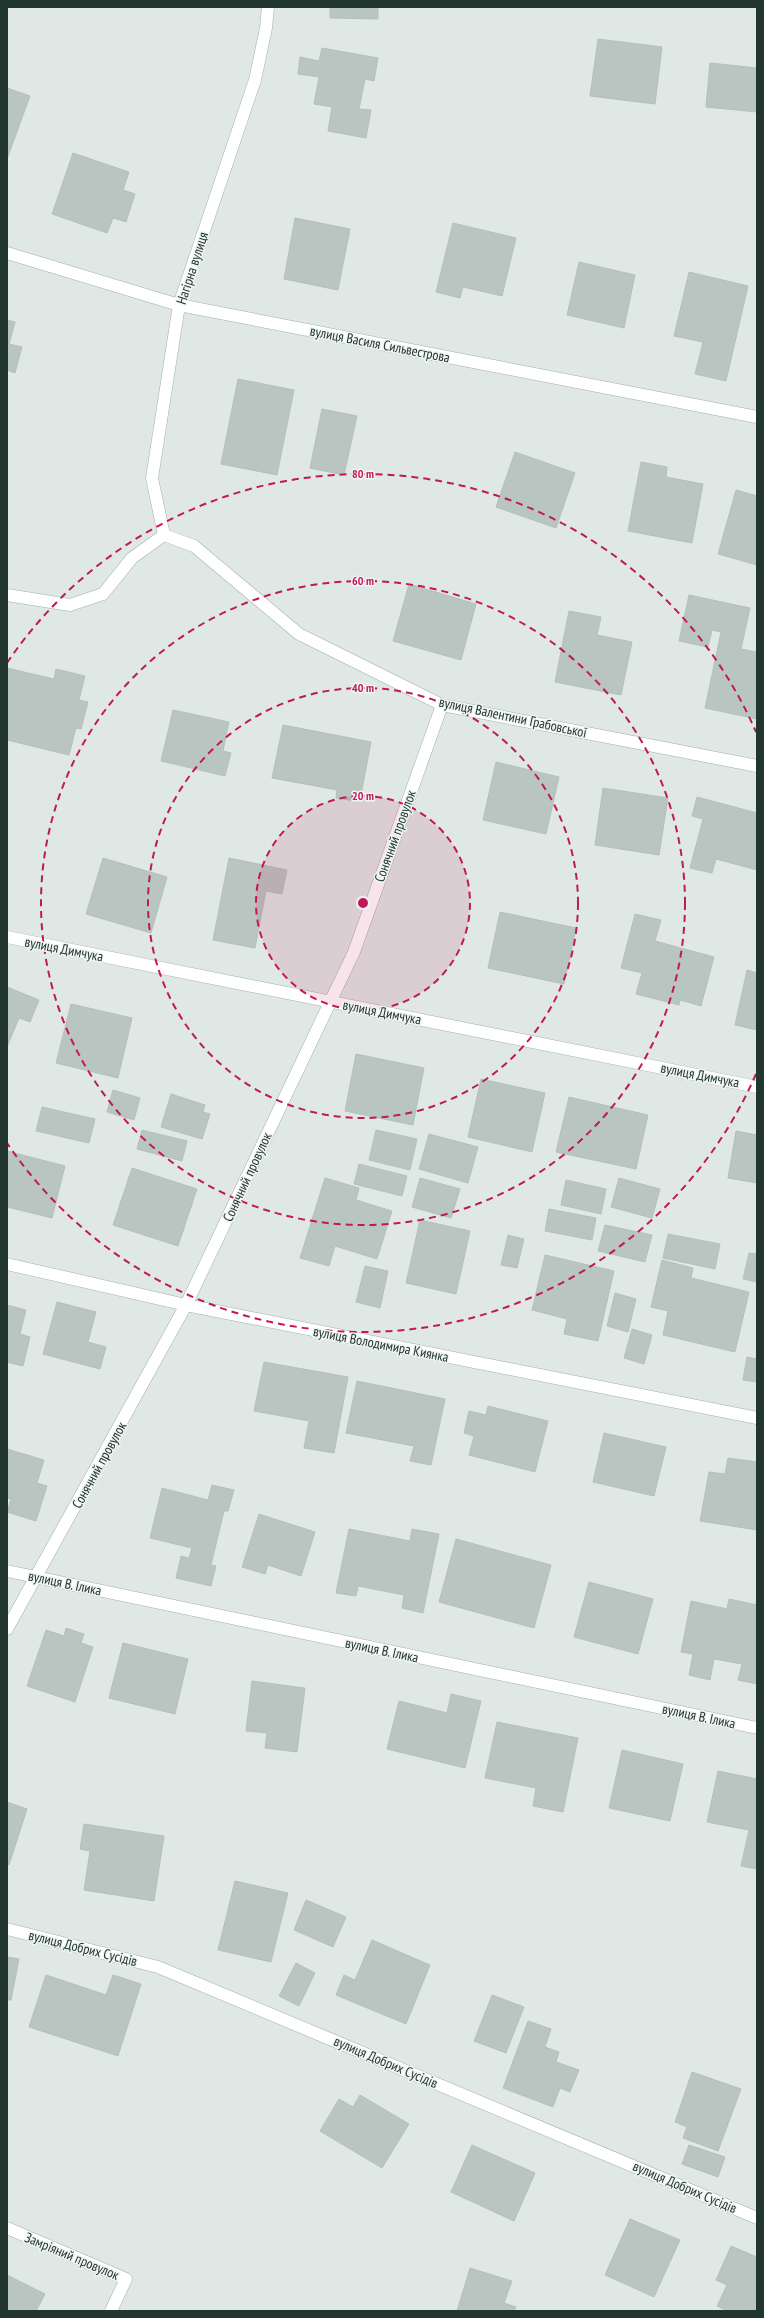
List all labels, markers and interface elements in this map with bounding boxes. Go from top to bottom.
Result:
street label: Нагірна вулиця [172,229,212,307]
street label: вулиця Василя Сильвестрова [309,322,451,366]
text: 80 m [352,466,374,481]
text: 60 m [352,573,374,588]
text: 40 m [352,680,374,695]
street label: вулиця Валентини Грабовської [437,693,589,741]
street label: Сонячний провулок [370,787,420,884]
text: 20 m [352,788,374,803]
centre of rings [356,896,370,910]
street label: вулиця Димчука [23,933,105,965]
street label: вулиця Димчука [341,996,423,1028]
street label: вулиця Димчука [659,1059,741,1091]
street label: Сонячний провулок [218,1129,276,1225]
street label: вулиця Володимира Киянка [312,1322,450,1366]
street label: Сонячний провулок [68,1418,131,1512]
street label: вулиця В. Ілика [27,1566,103,1600]
street label: вулиця В. Ілика [344,1633,420,1667]
street label: вулиця В. Ілика [661,1699,737,1733]
street label: вулиця Добрих Сусідів [27,1926,140,1970]
street label: вулиця Добрих Сусідів [331,2032,441,2092]
street label: вулиця Добрих Сусідів [630,2157,740,2217]
street label: Замріяний провулок [22,2228,122,2284]

